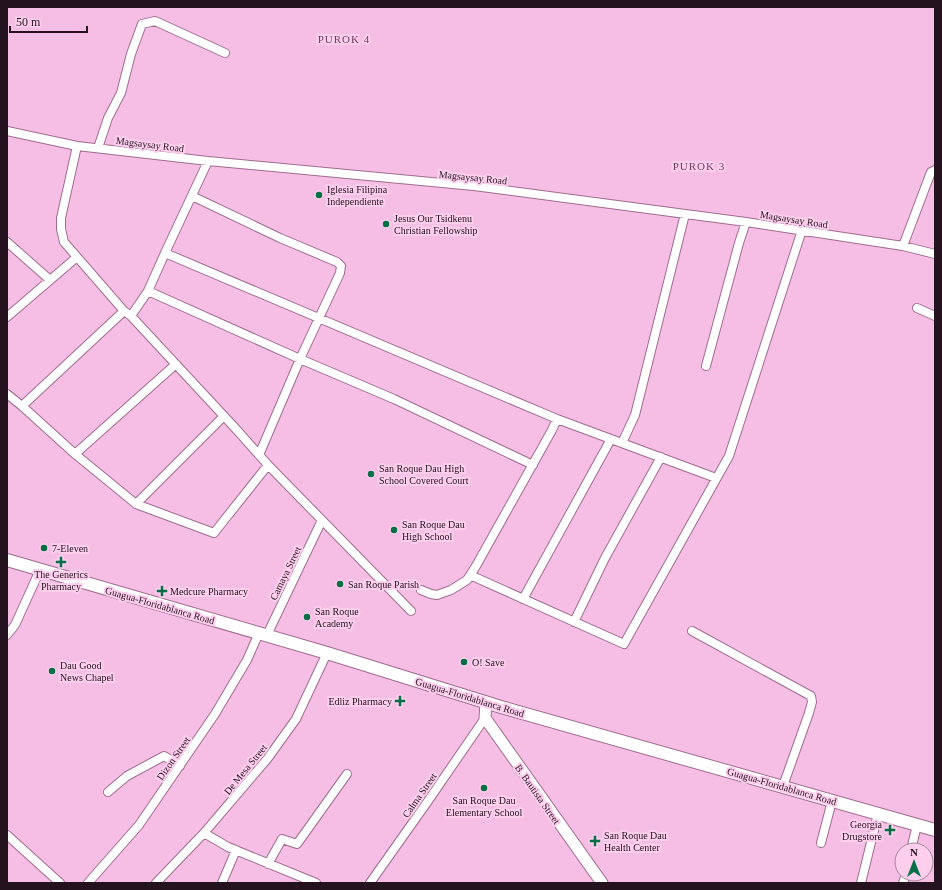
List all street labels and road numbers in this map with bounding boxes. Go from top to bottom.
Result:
street label: Magsaysay Road [115,135,185,154]
street label: Magsaysay Road [438,168,508,187]
street label: Magsaysay Road [759,209,829,230]
street label: Camaya Street [268,544,303,602]
street label: Guagua-Floridablanca Road [104,585,216,626]
street label: Guagua-Floridablanca Road [414,676,526,719]
street label: Dizon Street [154,734,192,782]
street label: De Mesa Street [222,742,269,797]
street label: B. Bautista Street [513,762,562,826]
street label: Guagua-Floridablanca Road [726,766,838,807]
street label: Calma Street [400,771,439,820]

